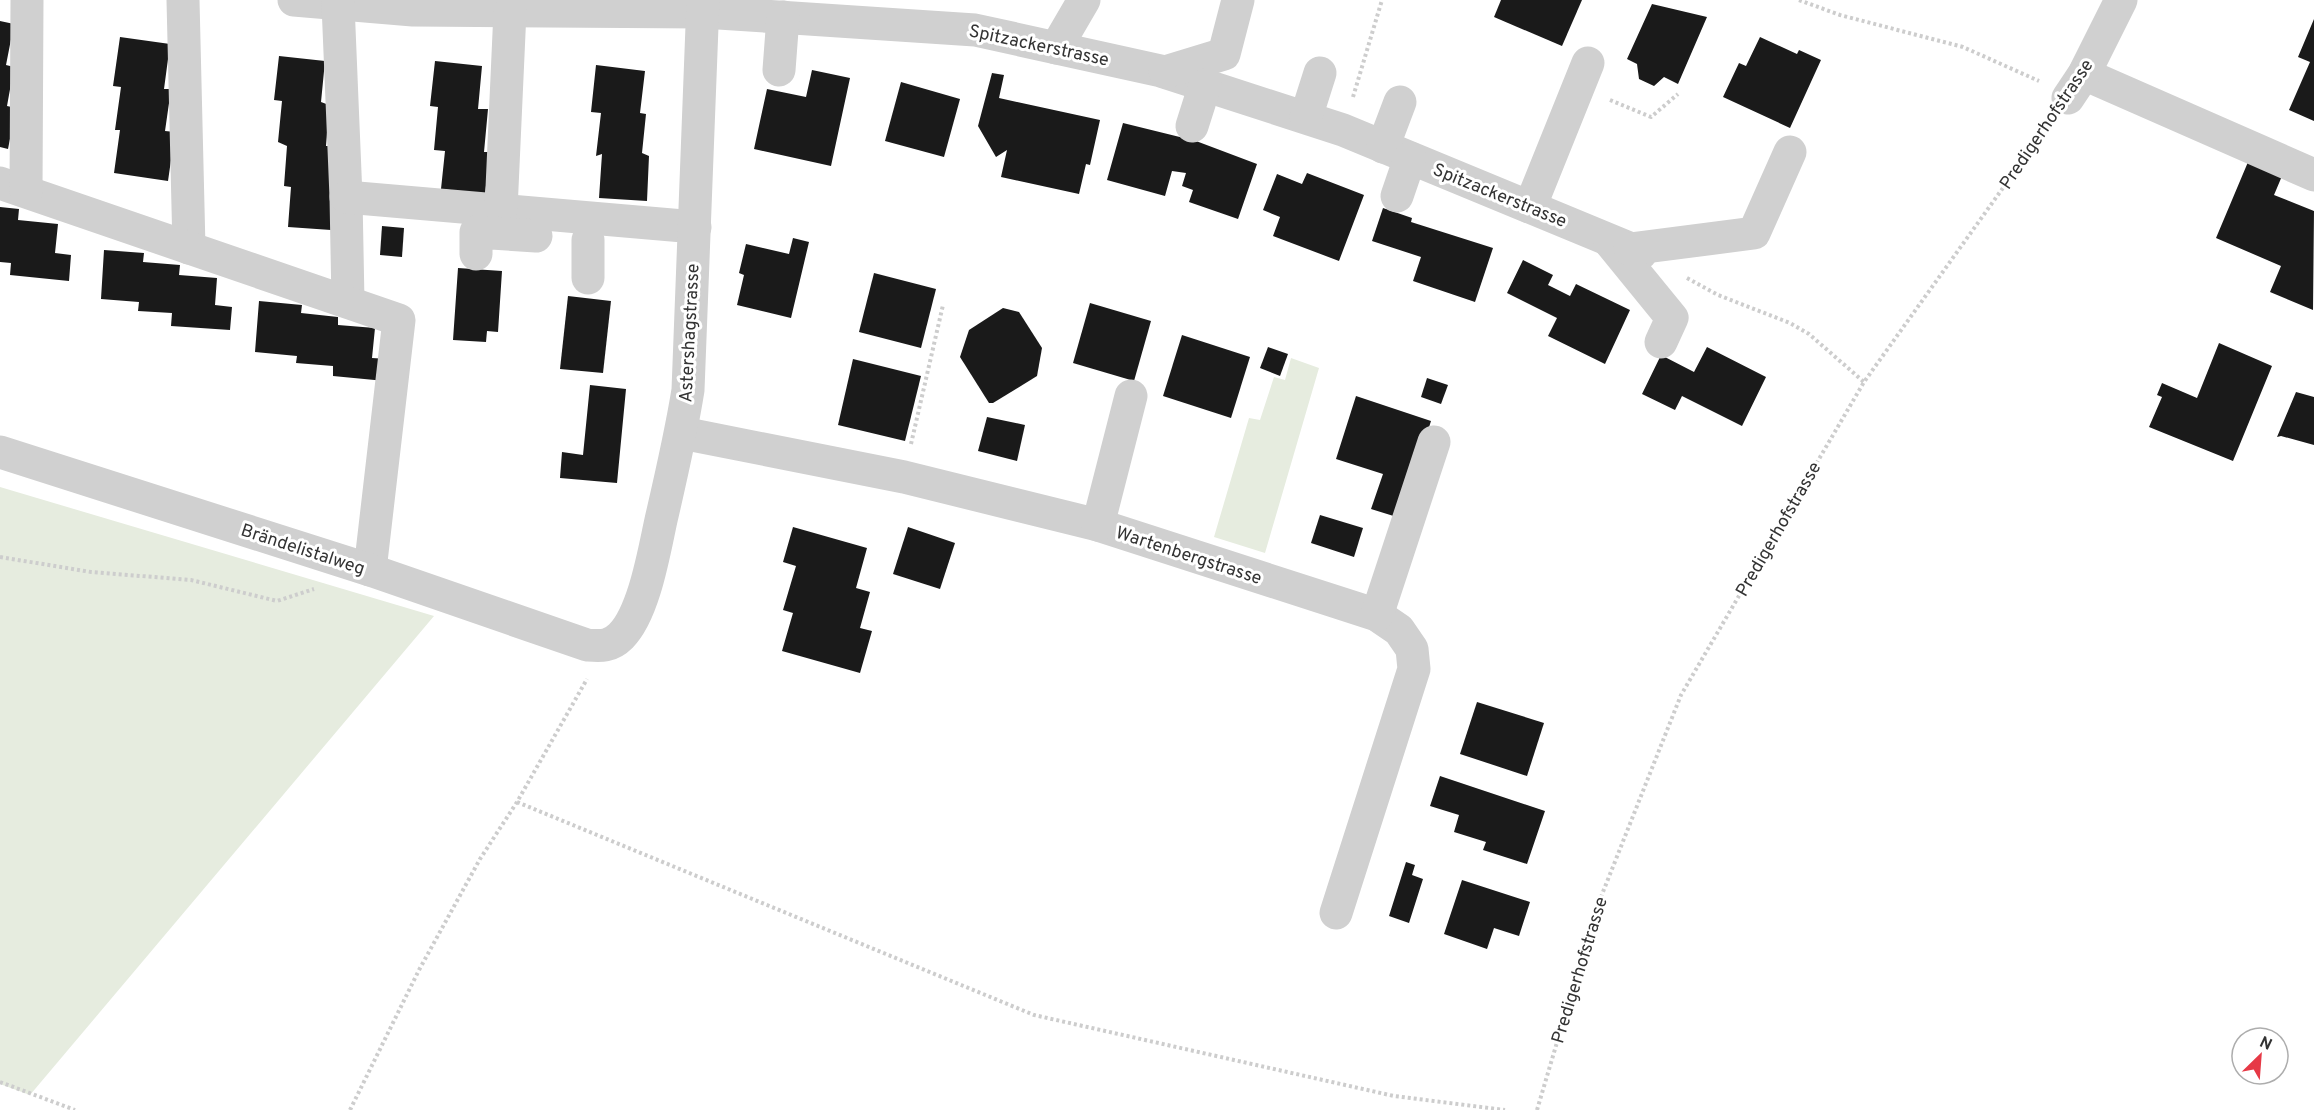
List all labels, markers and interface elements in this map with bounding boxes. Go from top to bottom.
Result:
street label: Spitzackerstrasse [967,20,1111,73]
street label: Predigerhofstrasse [1995,55,2099,194]
street label: Spitzackerstrasse [1429,159,1570,234]
street label: Astershagstrasse [675,263,706,403]
street label: Predigerhofstrasse [1731,458,1827,601]
street label: Brändelistalweg [237,520,368,581]
street label: Wartenbergstrasse [1113,522,1264,591]
street label: Predigerhofstrasse [1547,894,1614,1047]
north arrow [2230,1026,2290,1086]
text: N [2256,1033,2275,1056]

